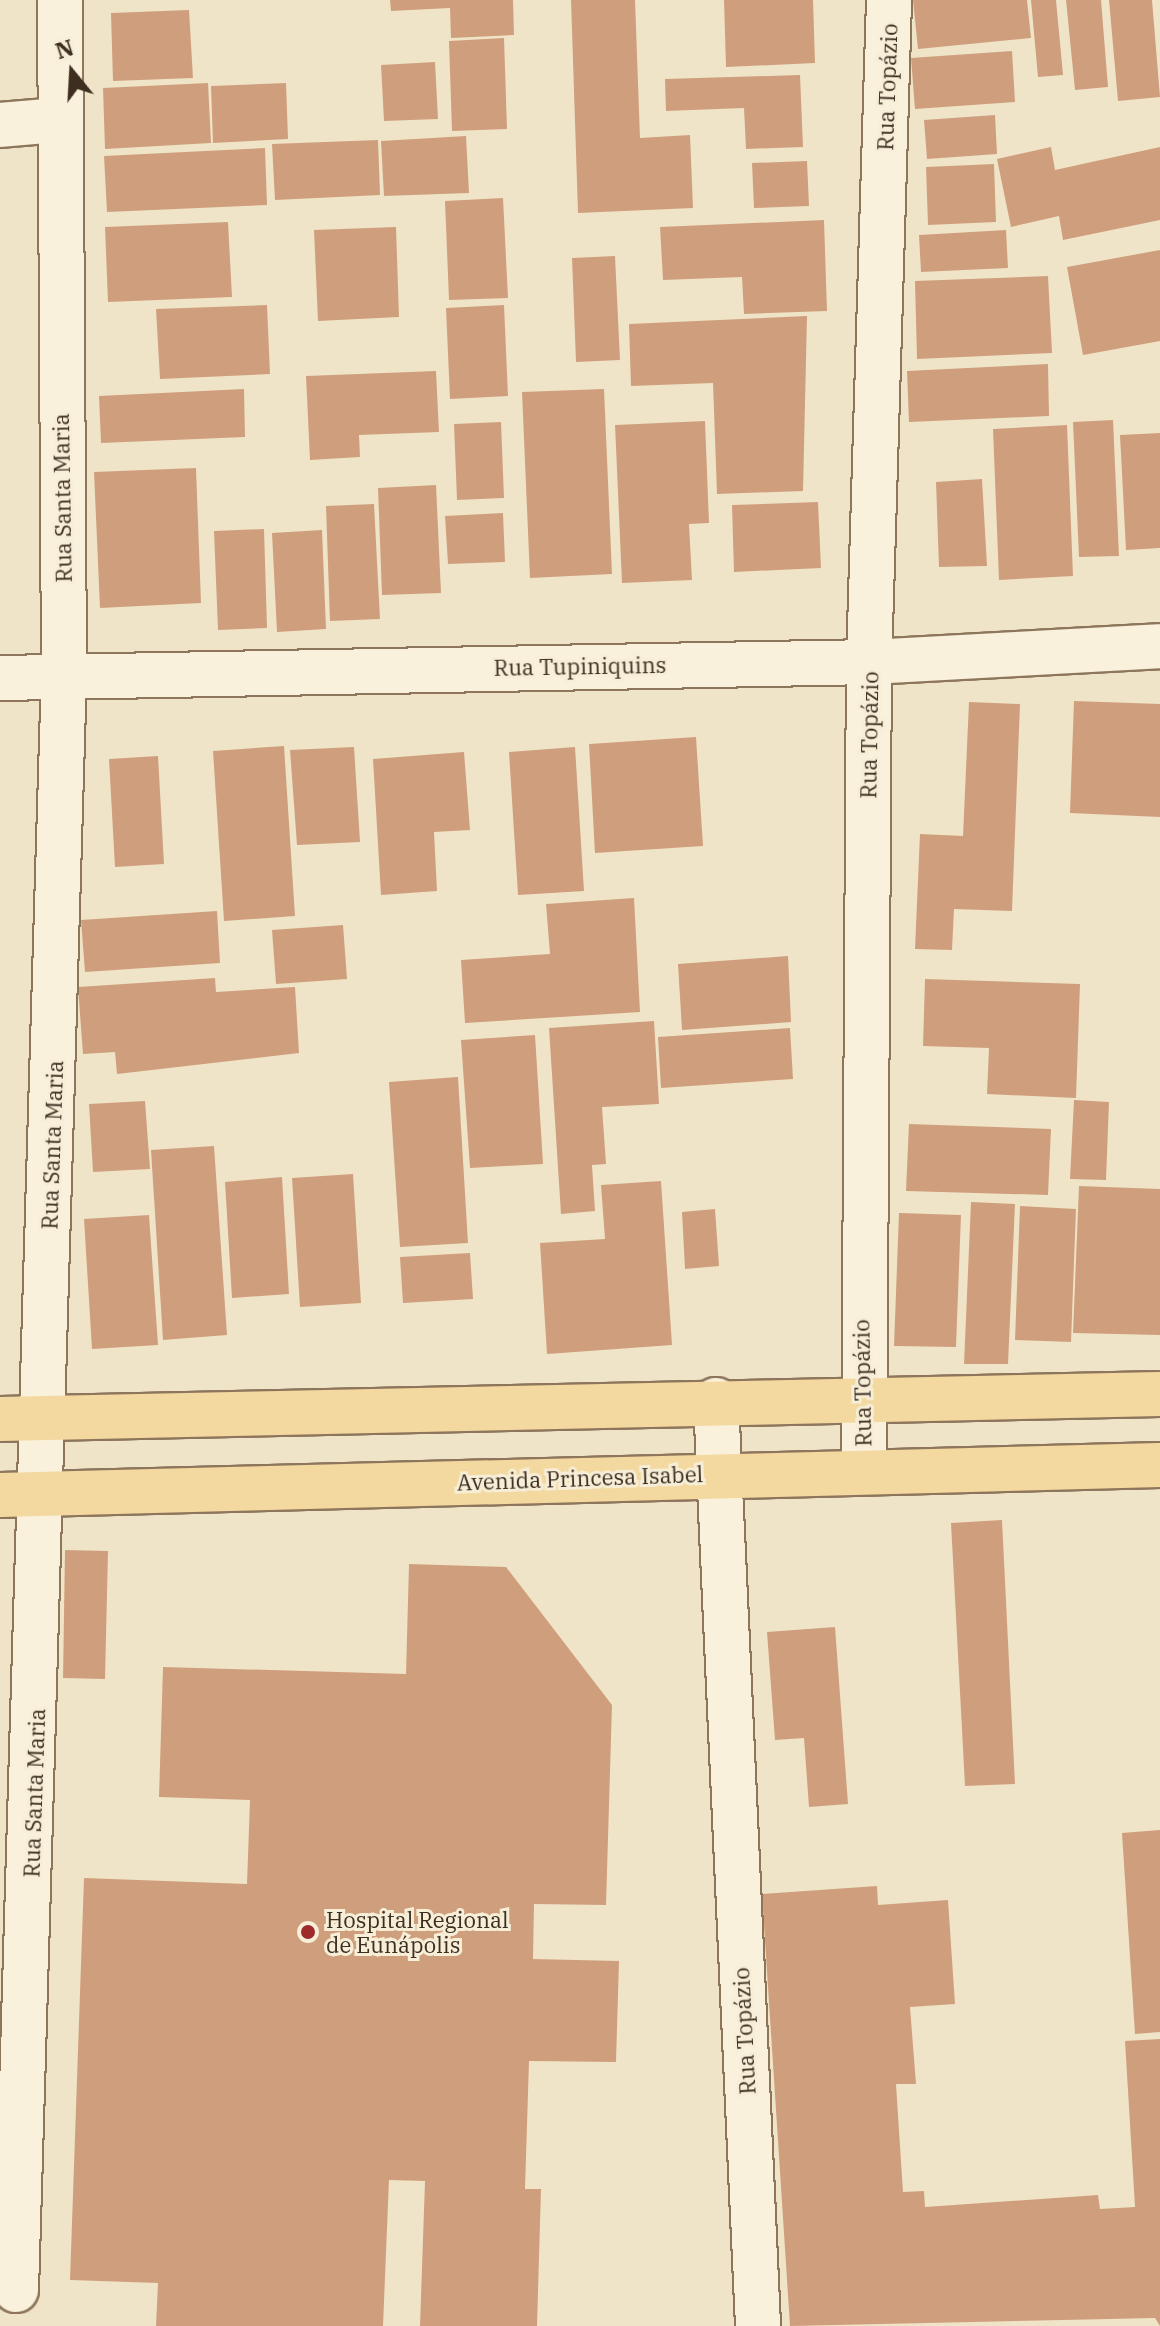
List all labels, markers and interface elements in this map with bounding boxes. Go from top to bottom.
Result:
street label: Rua Topázio [872,23,902,151]
north arrow [32,32,112,112]
text: N [52,32,77,65]
street label: Rua Santa Maria [47,413,77,583]
street label: Rua Tupiniquins [493,651,667,681]
street label: Rua Topázio [855,671,883,799]
street label: Rua Santa Maria [36,1060,68,1230]
street label: Rua Topázio [848,1319,876,1447]
street label: Avenida Princesa Isabel [456,1461,704,1495]
street label: Rua Santa Maria [18,1708,50,1878]
place label: Hospital Regional de Eunápolis [326,1906,509,1958]
marker: Hospital Regional de Eunápolis [297,1921,319,1943]
street label: Rua Topázio [727,1967,761,2095]

